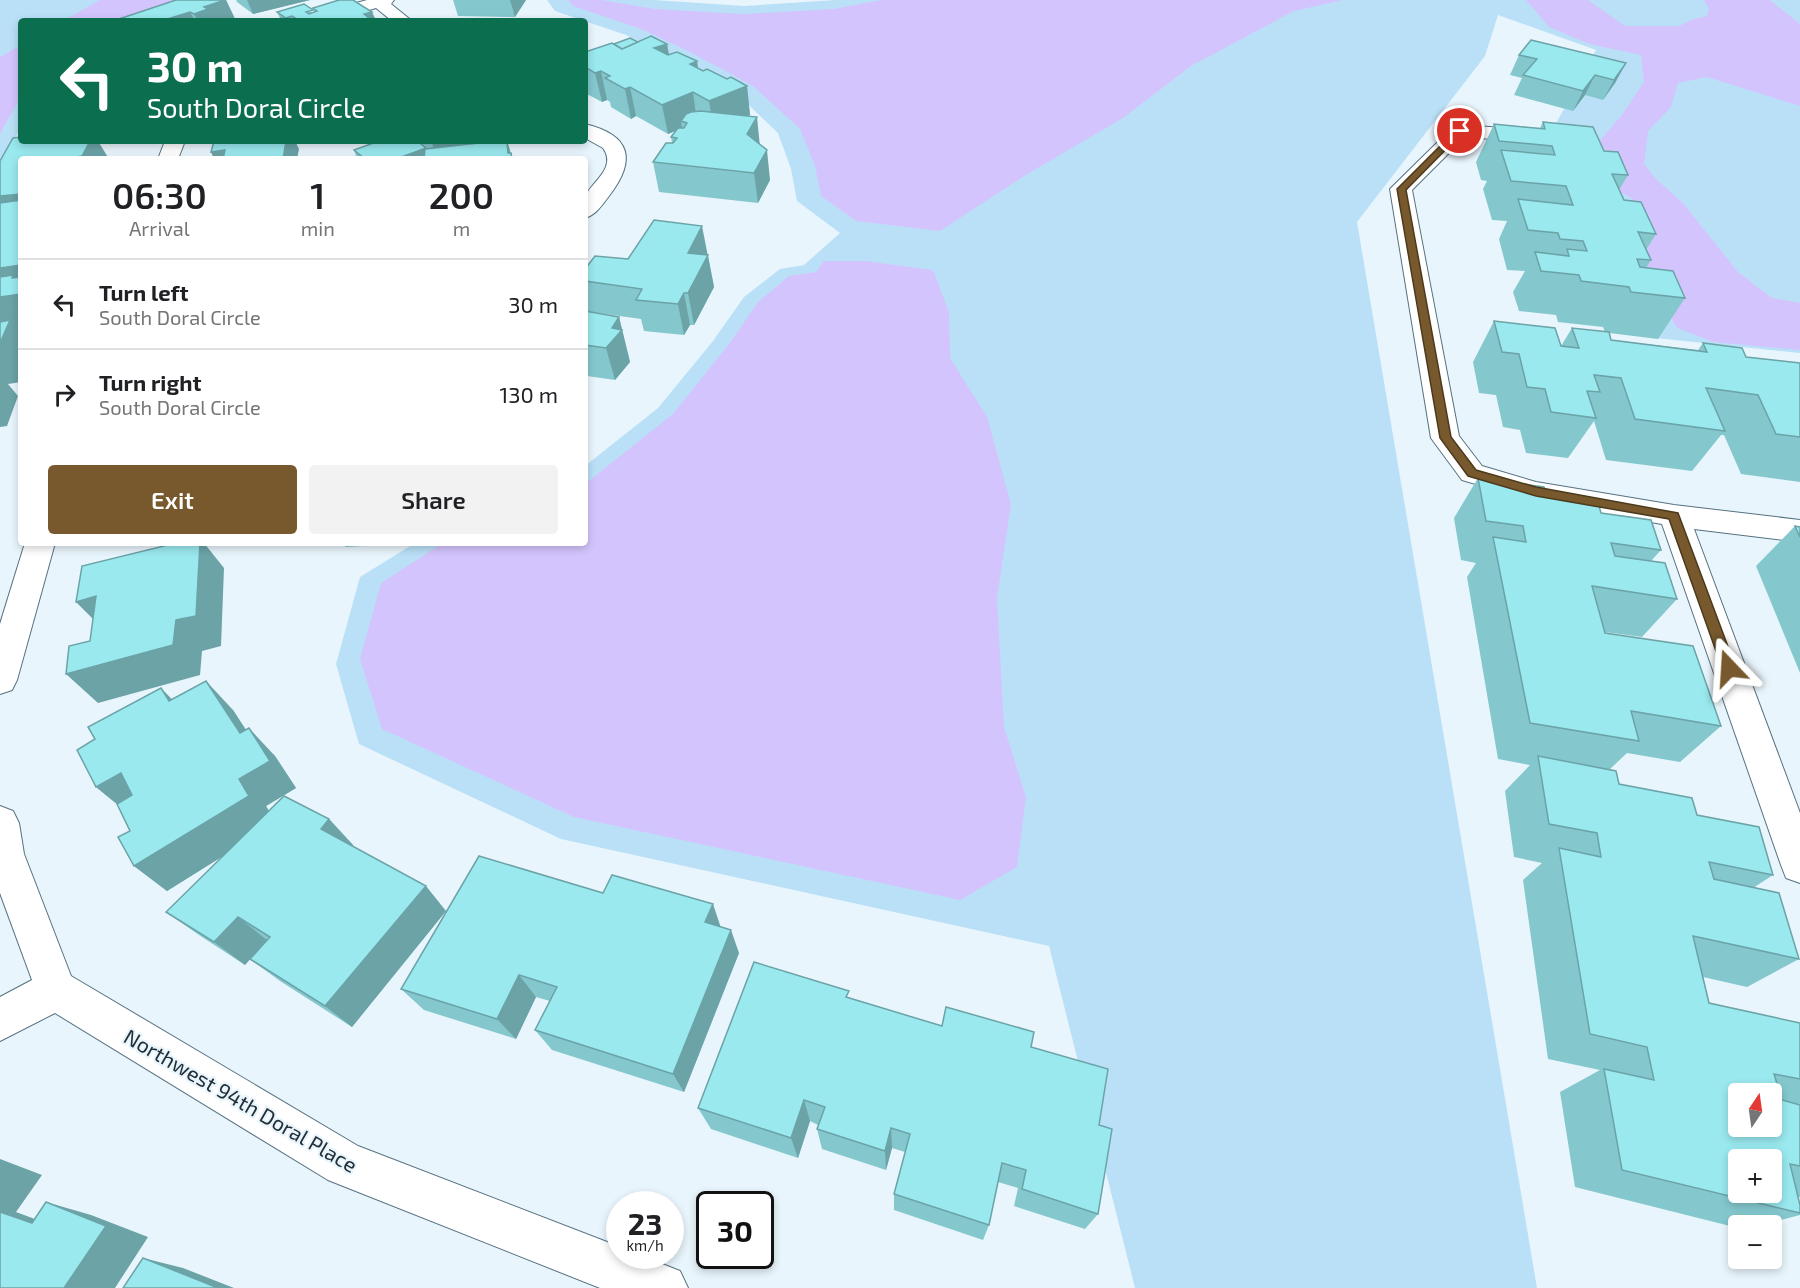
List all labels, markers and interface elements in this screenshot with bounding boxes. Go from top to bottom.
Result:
text: 30 m [147,40,243,90]
icon: left [48,42,126,120]
text: South Doral Circle [147,91,365,123]
pin [1434,105,1485,156]
icon: arrive [1443,114,1476,147]
text: 06:30 [112,173,207,216]
text: 1 [310,173,325,216]
text: 200 [429,173,494,216]
text: Arrival [129,216,190,240]
text: min [301,216,335,240]
text: m [453,216,470,240]
text: Turn left [99,279,188,305]
icon: left [48,288,81,321]
text: 30 m [508,291,558,317]
text: South Doral Circle [99,305,261,329]
text: Turn right [99,369,201,395]
icon: right [48,378,81,411]
text: 130 m [500,381,558,407]
text: South Doral Circle [99,395,261,419]
button: Exit [48,465,297,534]
button: Share [309,465,558,534]
position arrow [1697,636,1761,700]
street label: Northwest 94th Doral Place [120,1023,362,1177]
north arrow [1728,1083,1782,1137]
map controls [1728,1083,1782,1269]
button: + [1728,1149,1782,1203]
speed limit sign: 30 [696,1191,774,1269]
text: 23 [628,1205,662,1241]
button: − [1728,1215,1782,1269]
text: km/h [626,1236,664,1254]

